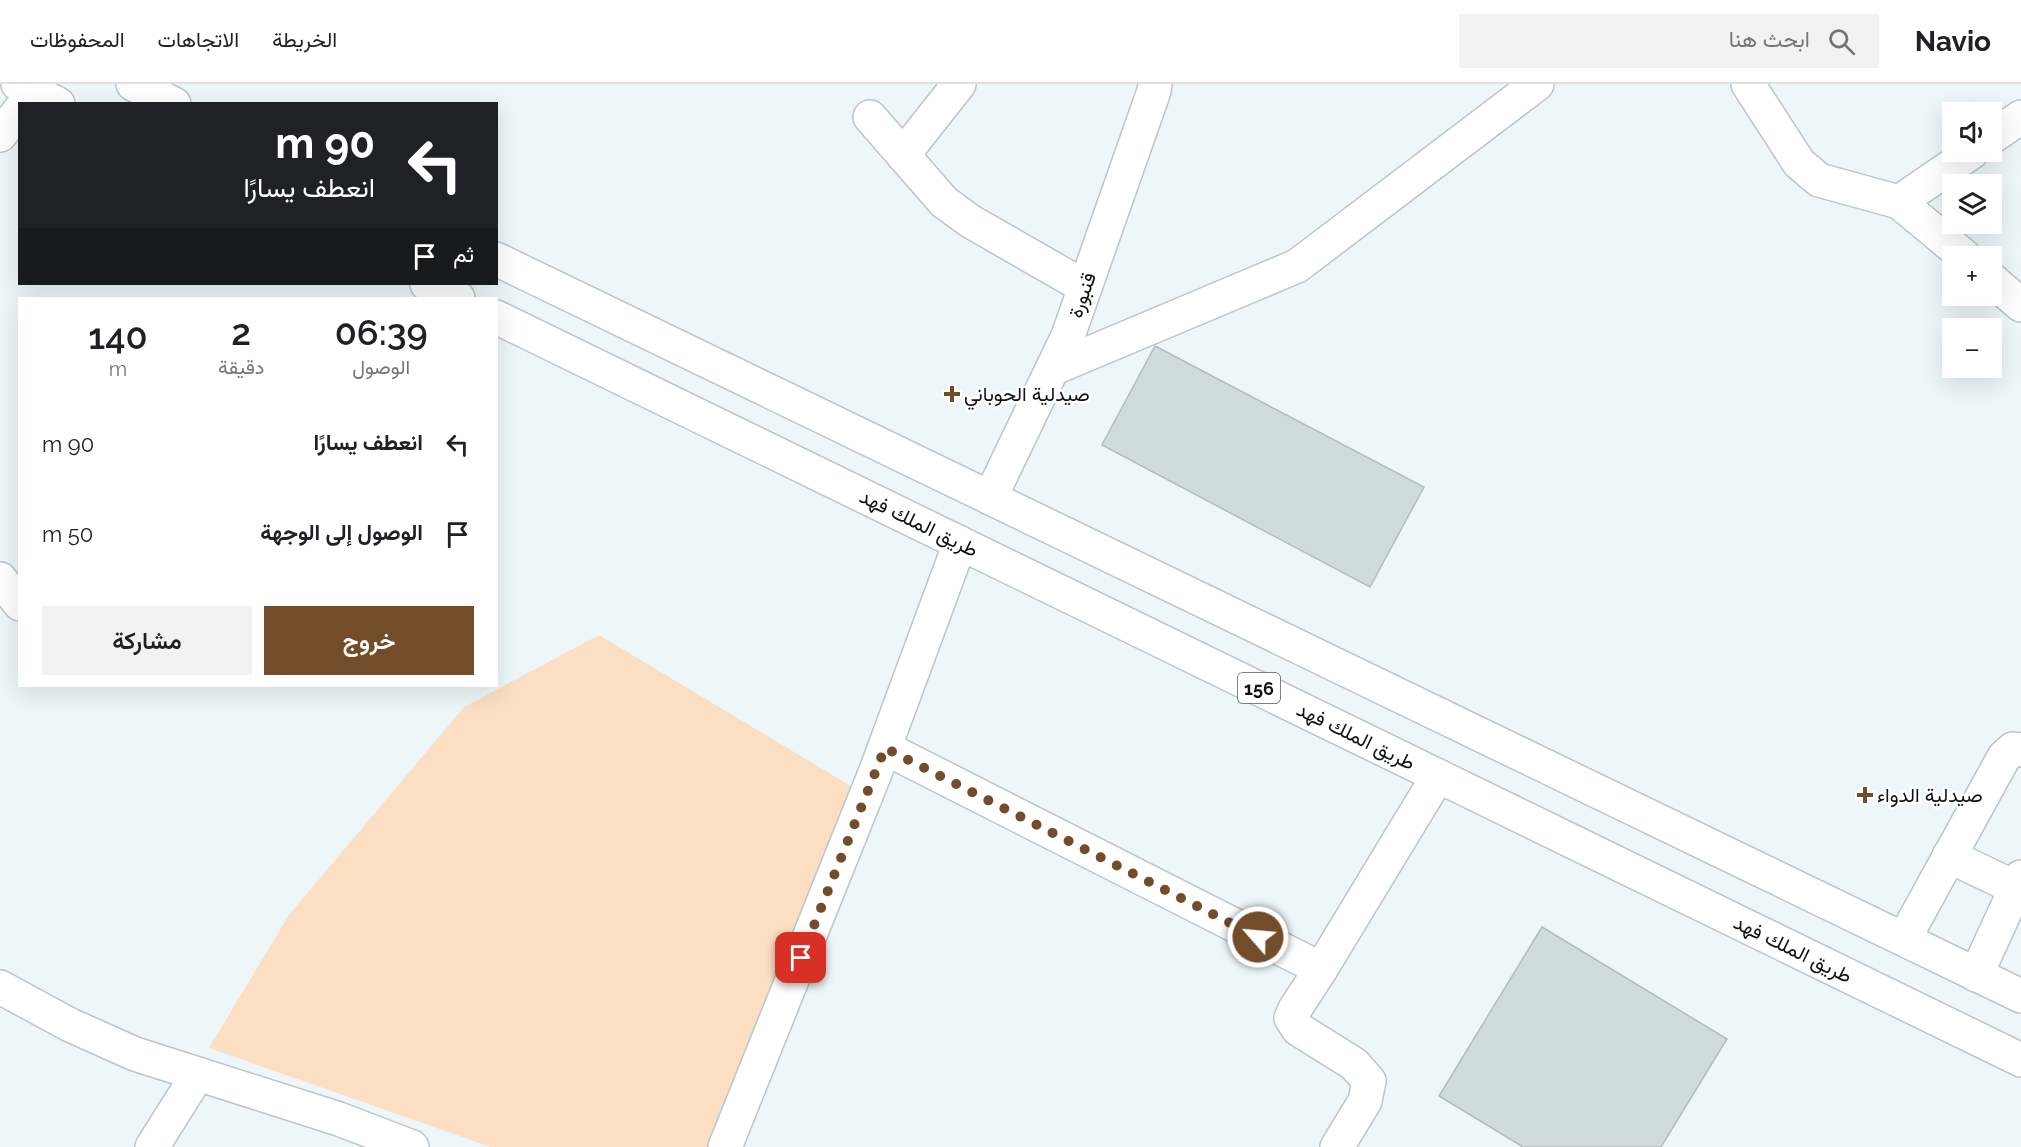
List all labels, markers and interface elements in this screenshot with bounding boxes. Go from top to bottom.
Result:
search box [1459,14,1879,68]
icon: search [1825,25,1858,58]
text: Navio [1915,25,1991,58]
text: ابحث هنا [1729,26,1810,52]
text: المحفوظات [30,27,125,52]
text: الاتجاهات [158,27,239,52]
text: الخريطة [272,27,337,52]
map controls [1942,102,2002,378]
button: sound [1942,102,2002,162]
text: 90 m [275,119,375,168]
icon: left [396,126,474,204]
text: انعطف يسارًا [243,172,375,203]
button: layers [1942,174,2002,234]
icon: arrive [408,240,441,273]
text: ثم [453,241,474,267]
button: + [1942,246,2002,306]
street label: قنبورة [1063,269,1102,321]
text: 2 [231,311,251,353]
text: 06:39 [335,311,428,353]
text: 140 [88,315,148,357]
button: − [1942,318,2002,378]
text: دقيقة [218,355,264,379]
text: الوصول [352,355,410,379]
text: m [109,357,127,381]
place label: صيدلية الحوباني [964,382,1090,411]
marker: صيدلية الحوباني [945,387,959,401]
icon: left [441,428,474,461]
text: انعطف يسارًا [314,429,423,455]
text: 90 m [42,431,94,457]
street label: طريق الملك فهد [855,484,982,563]
icon: arrive [441,518,474,551]
text: الوصول إلى الوجهة [260,519,423,545]
text: 50 m [42,521,93,547]
button: مشاركة [42,606,252,675]
button: خروج [264,606,474,675]
road number: 156 [1238,673,1280,703]
street label: طريق الملك فهد [1292,697,1419,776]
place label: صيدلية الدواء [1877,783,1983,808]
marker: صيدلية الدواء [1858,788,1872,802]
position arrow [1226,905,1290,969]
street label: طريق الملك فهد [1729,910,1856,989]
pin [775,932,826,983]
icon: arrive [784,941,817,974]

